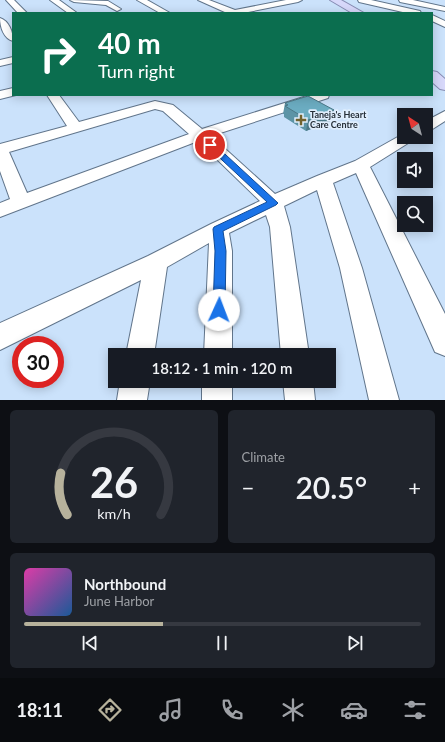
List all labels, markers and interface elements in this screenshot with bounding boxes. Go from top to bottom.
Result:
text: 40 m [98,26,161,60]
icon: right [32,28,84,80]
text: Turn right [98,60,175,82]
north arrow [397,108,433,144]
map controls [397,108,433,232]
place label: Taneja's Heart Care Centre [310,109,367,130]
marker: Taneja's Heart Care Centre [295,114,307,126]
pin [193,128,227,162]
icon: arrive [199,134,221,156]
button: sound [397,152,433,188]
button: search [397,196,433,232]
position arrow [198,289,240,331]
speed limit sign: 30 [12,336,64,388]
text: 18:12 · 1 min · 120 m [152,359,292,377]
text: Climate [242,449,285,465]
text: 26 [90,456,138,506]
text: 20.5° [295,469,367,505]
text: − [242,474,254,501]
text: + [408,474,421,501]
text: km/h [97,504,130,521]
text: Northbound [84,575,166,593]
text: June Harbor [84,593,154,609]
icon: previous [79,632,101,654]
icon: pause [211,632,233,654]
icon: next [344,632,366,654]
icon: directions [96,696,124,724]
icon: music [157,696,185,724]
icon: phone [218,696,246,724]
icon: climate [279,696,307,724]
icon: car [340,696,368,724]
icon: filters [401,696,429,724]
text: 18:11 [16,699,63,721]

